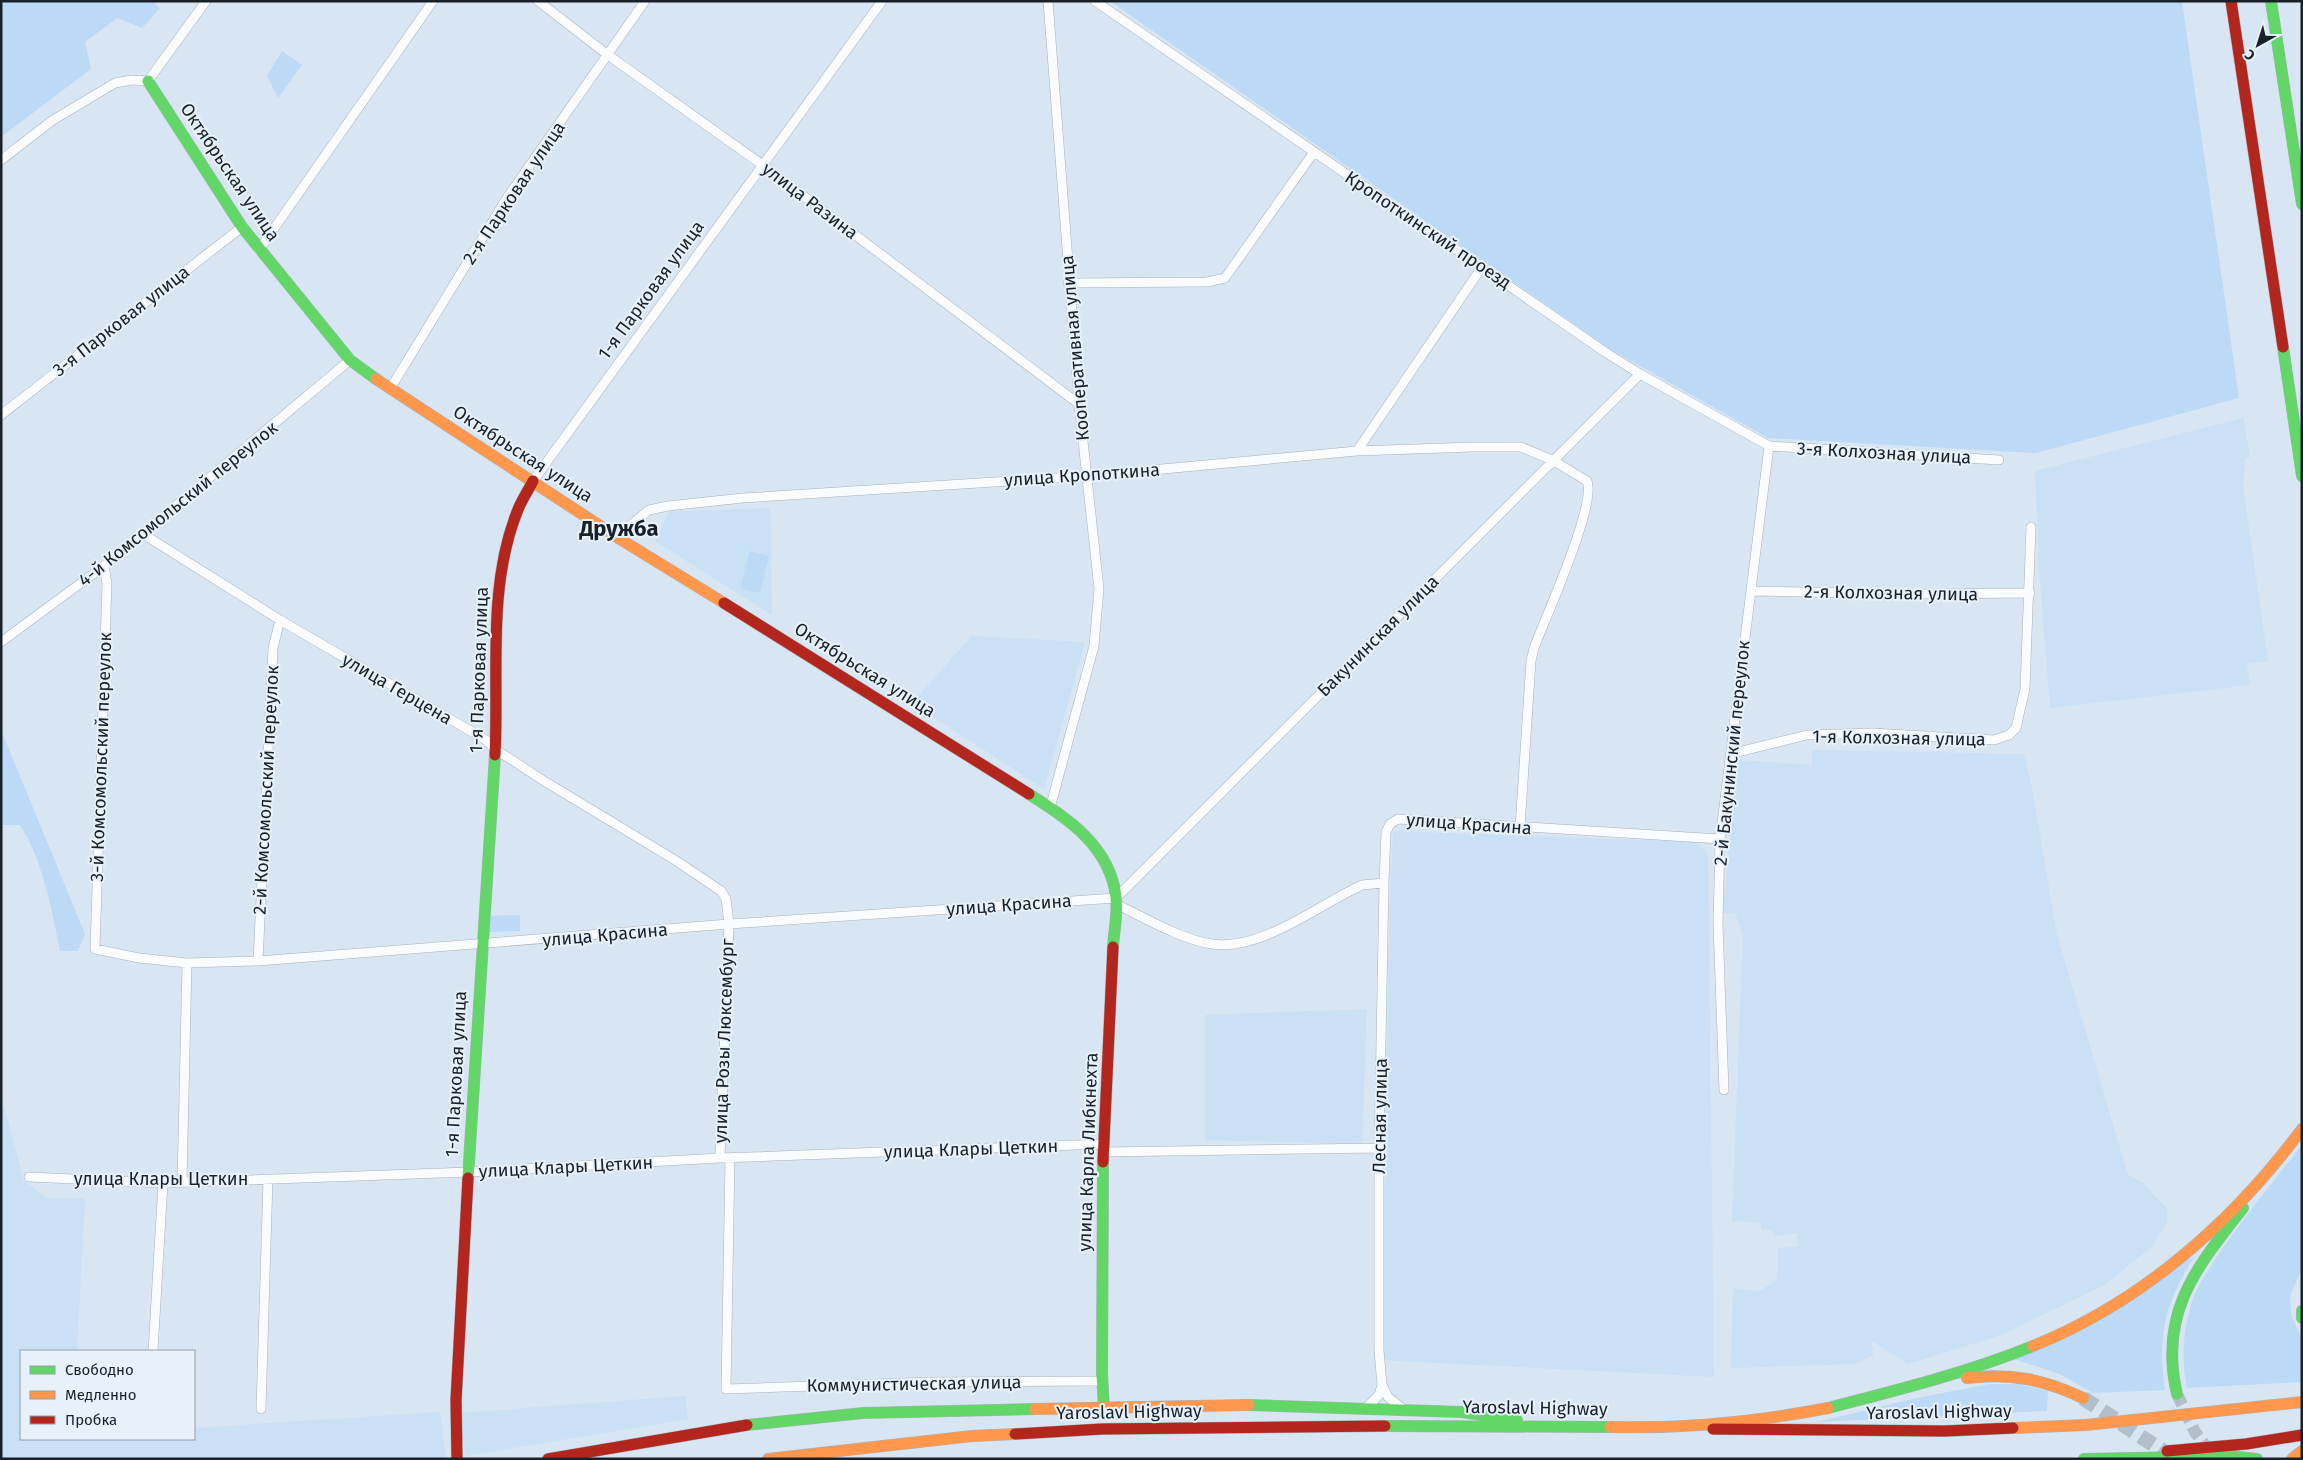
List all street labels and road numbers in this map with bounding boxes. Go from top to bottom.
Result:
street label: Октябрьская улица [176,99,284,245]
street label: 2-я Парковая улица [458,117,570,269]
street label: улица Разина [758,158,862,244]
street label: Кропоткинский проезд [1341,166,1515,294]
street label: 1-я Парковая улица [593,216,709,364]
street label: Кооперативная улица [1056,254,1094,442]
street label: 3-я Парковая улица [48,261,194,381]
street label: Октябрьская улица [449,401,597,507]
street label: 4-й Комсомольский переулок [74,416,283,591]
street label: 3-я Колхозная улица [1796,437,1972,469]
street label: улица Кропоткина [1003,459,1161,491]
street label: Бакунинская улица [1313,571,1443,701]
street label: 2-я Колхозная улица [1804,580,1978,606]
street label: 1-я Парковая улица [465,586,493,754]
street label: Октябрьская улица [790,618,940,722]
street label: 3-й Комсомольский переулок [86,631,116,882]
street label: 2-й Бакунинский переулок [1709,639,1755,867]
street label: улица Герцена [338,649,456,729]
street label: 2-й Комсомольский переулок [248,664,284,915]
street label: 1-я Колхозная улица [1812,725,1986,751]
street label: улица Красина [1406,809,1532,839]
street label: улица Красина [946,890,1072,920]
street label: улица Красина [541,919,669,951]
street label: улица Розы Люксембург [709,938,739,1144]
street label: 1-я Парковая улица [441,990,471,1158]
street label: улица Карла Либкнехта [1074,1052,1102,1252]
street label: Лесная улица [1368,1058,1392,1174]
street label: улица Клары Цеткин [883,1135,1059,1163]
street label: улица Клары Цеткин [478,1151,654,1183]
street label: улица Клары Цеткин [74,1168,248,1190]
street label: Коммунистическая улица [806,1371,1022,1397]
street label: Yaroslavl Highway [1462,1396,1608,1420]
street label: Yaroslavl Highway [1056,1400,1202,1424]
street label: Yaroslavl Highway [1866,1400,2012,1424]

